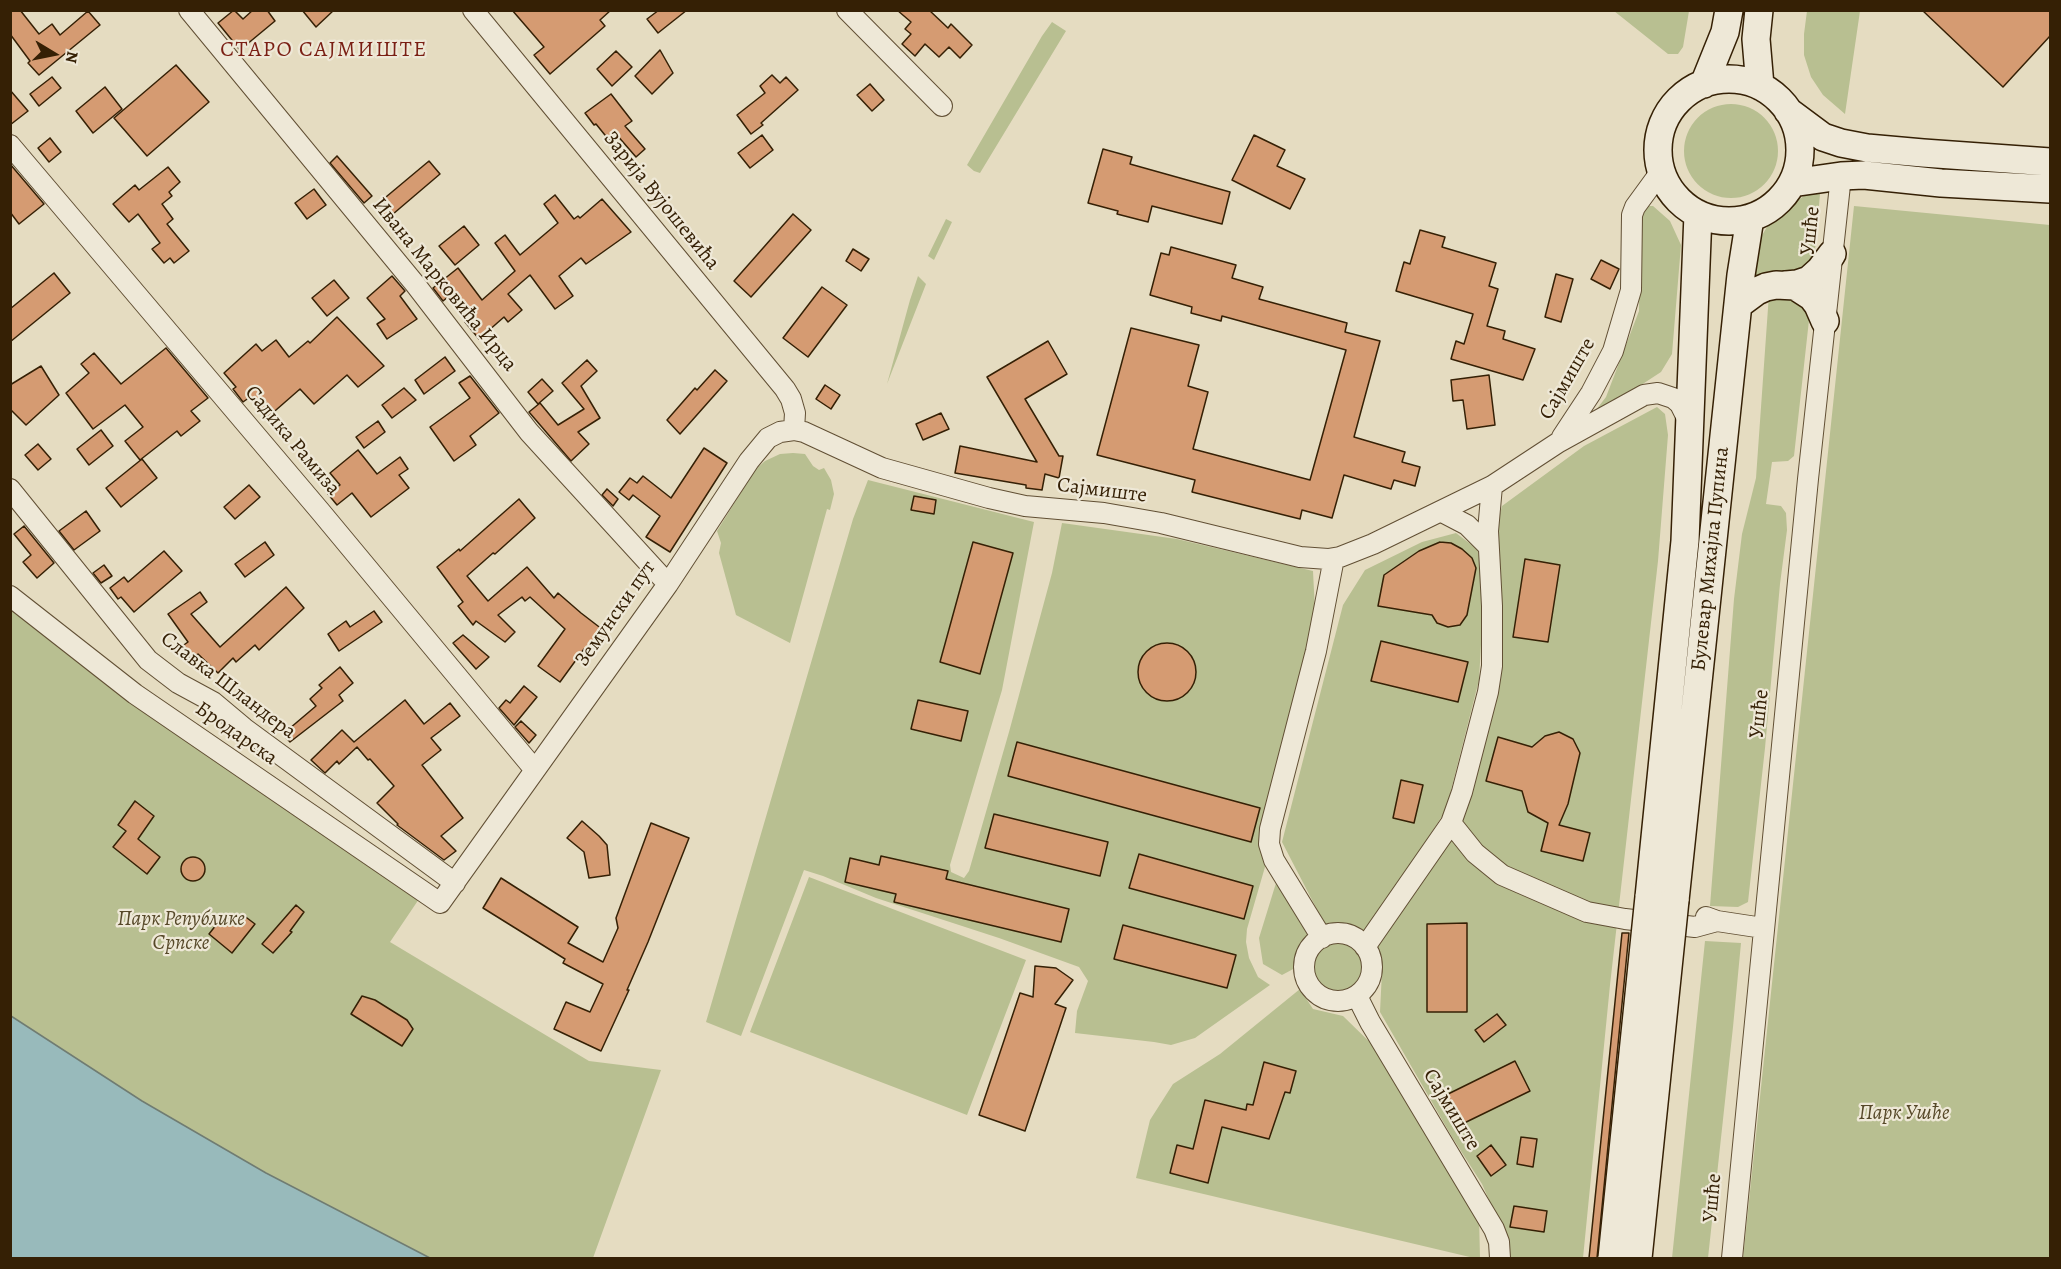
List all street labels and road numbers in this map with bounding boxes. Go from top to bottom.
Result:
street label: Зарија Вујошевића [597,127,725,275]
street label: Ивана Марковића Ирца [366,193,522,377]
street label: Ушће [1796,205,1826,257]
street label: Сајмиште [1534,333,1602,425]
street label: Садика Рамиза [239,381,345,501]
street label: Булевар Михајла Пупина [1687,445,1735,673]
street label: Сајмиште [1056,473,1148,509]
street label: Земунски пут [570,556,662,672]
street label: Славка Шландера [155,627,301,745]
street label: Ушће [1745,688,1775,740]
street label: Бродарска [190,697,282,771]
street label: Сајмиште [1417,1065,1485,1155]
street label: Ушће [1698,1172,1728,1224]

